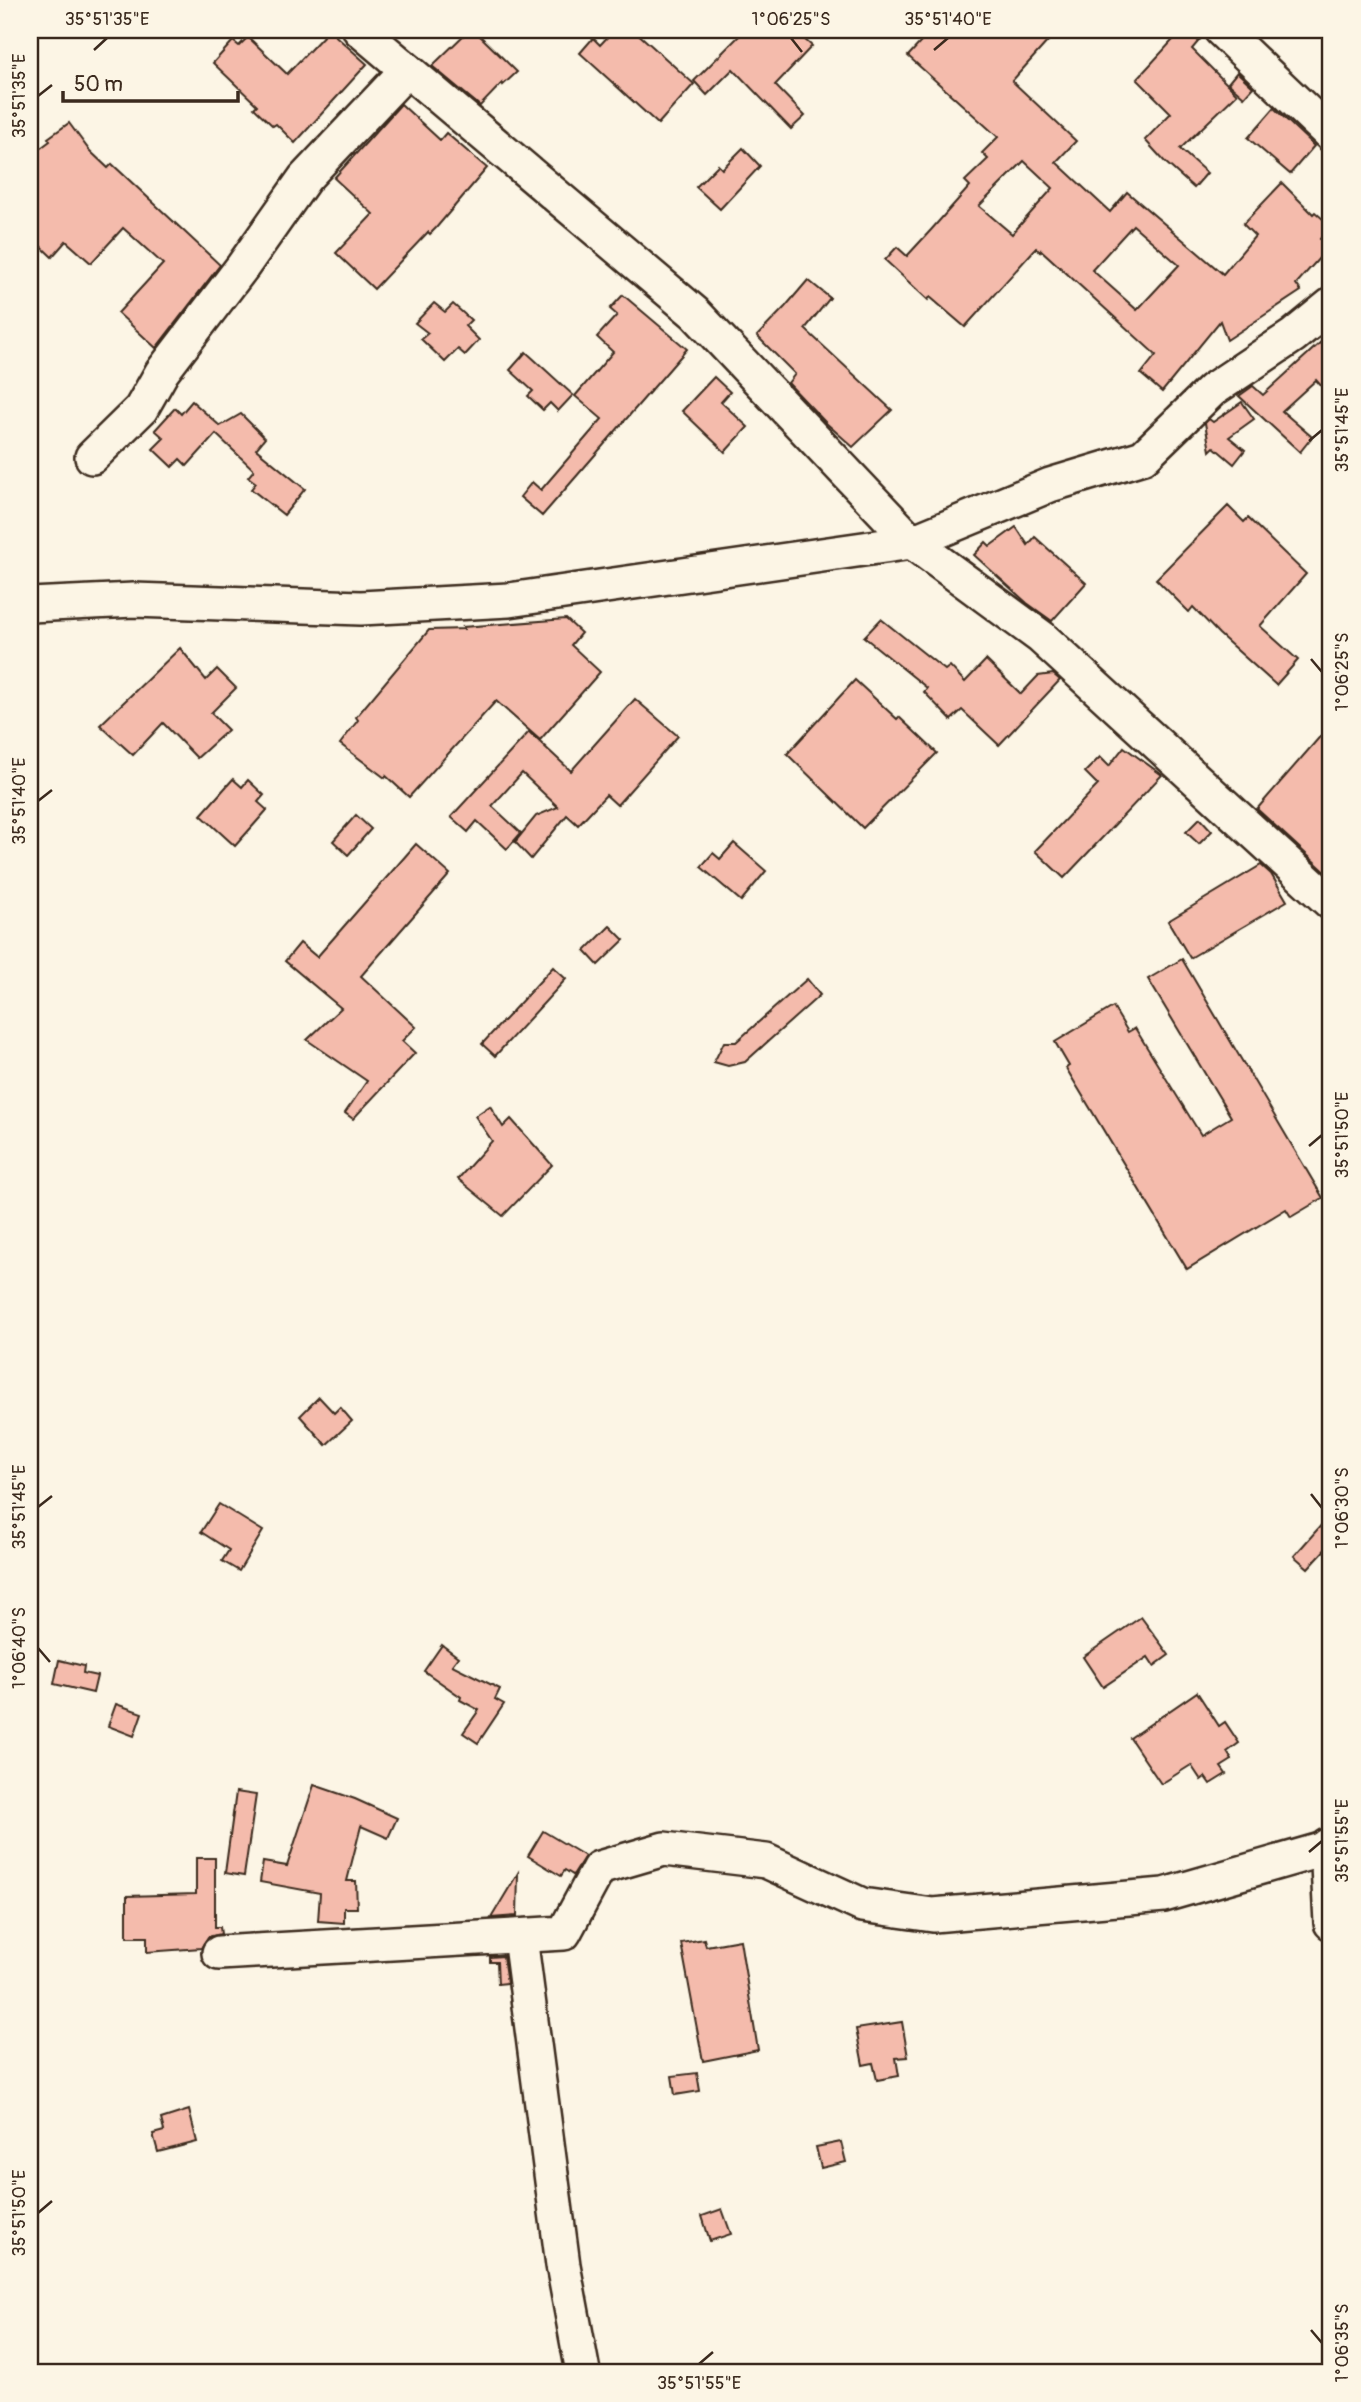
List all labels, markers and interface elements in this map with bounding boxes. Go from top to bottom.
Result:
text: 35°51'35"E [65,8,149,31]
text: 1°06'25"S [752,8,830,31]
text: 35°51'40"E [904,8,992,31]
text: 35°51'35"E [8,54,31,138]
scale bar [63,60,238,104]
text: 50 m [74,71,123,98]
text: 35°51'45"E [1331,388,1354,472]
text: 1°06'25"S [1331,633,1354,711]
text: 35°51'40"E [8,757,31,845]
text: 35°51'50"E [1331,1092,1354,1178]
text: 35°51'45"E [8,1465,31,1549]
text: 1°06'30"S [1331,1467,1354,1549]
text: 1°06'40"S [8,1607,31,1689]
text: 35°51'55"E [1331,1799,1354,1883]
text: 35°51'50"E [8,2170,31,2256]
text: 1°06'35"S [1331,2304,1354,2382]
text: 35°51'55"E [657,2372,741,2395]

